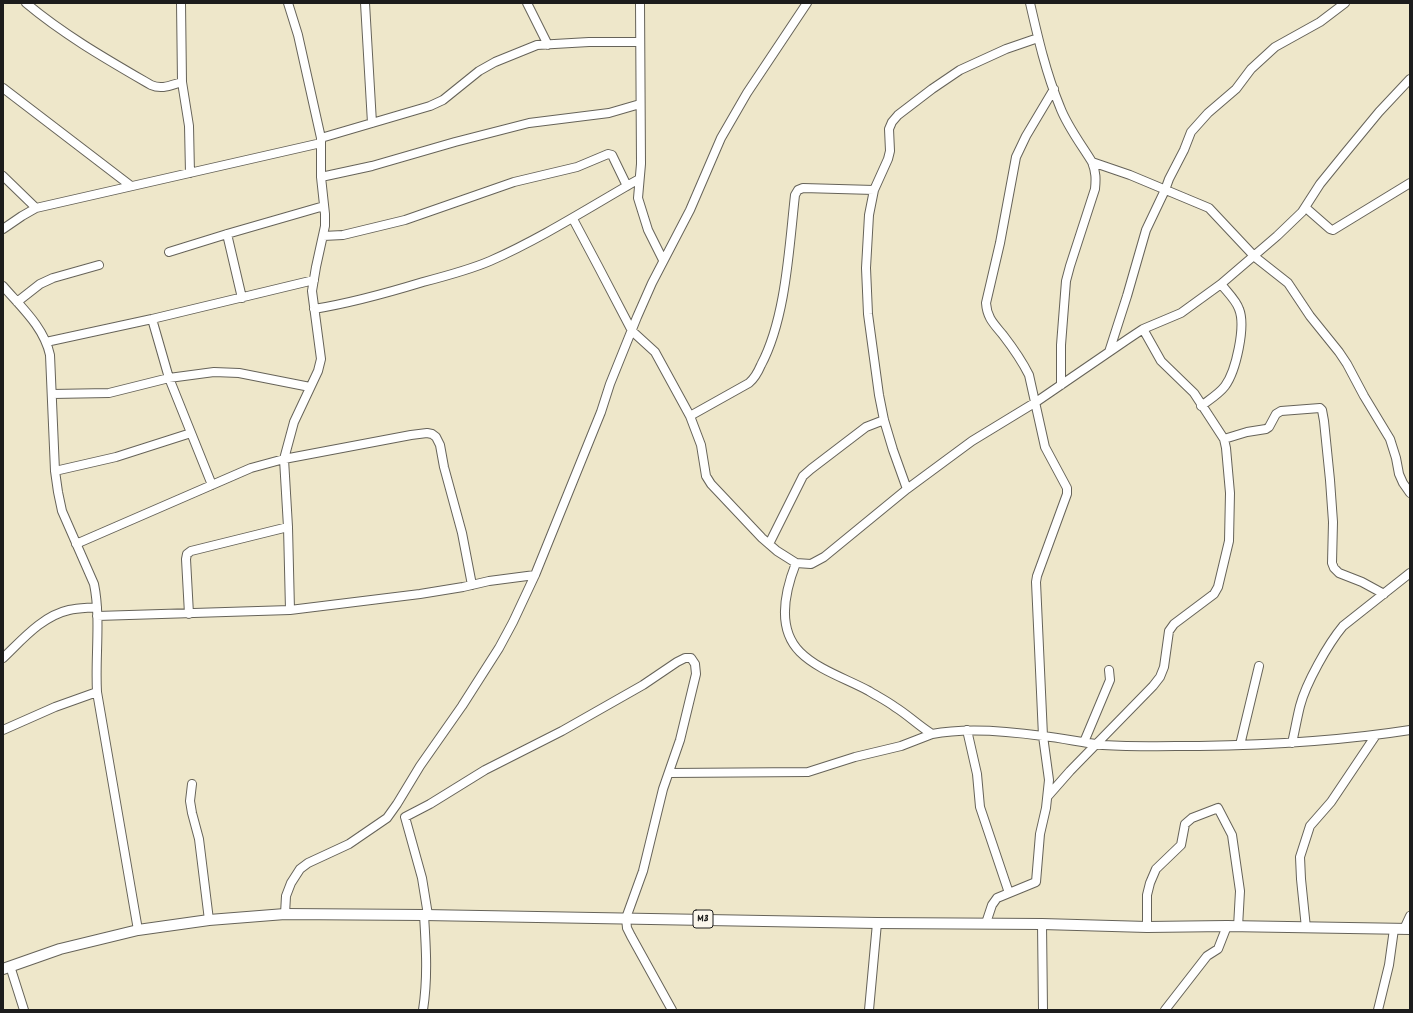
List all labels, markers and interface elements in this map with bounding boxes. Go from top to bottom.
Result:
road number: M3 [693,910,713,928]

